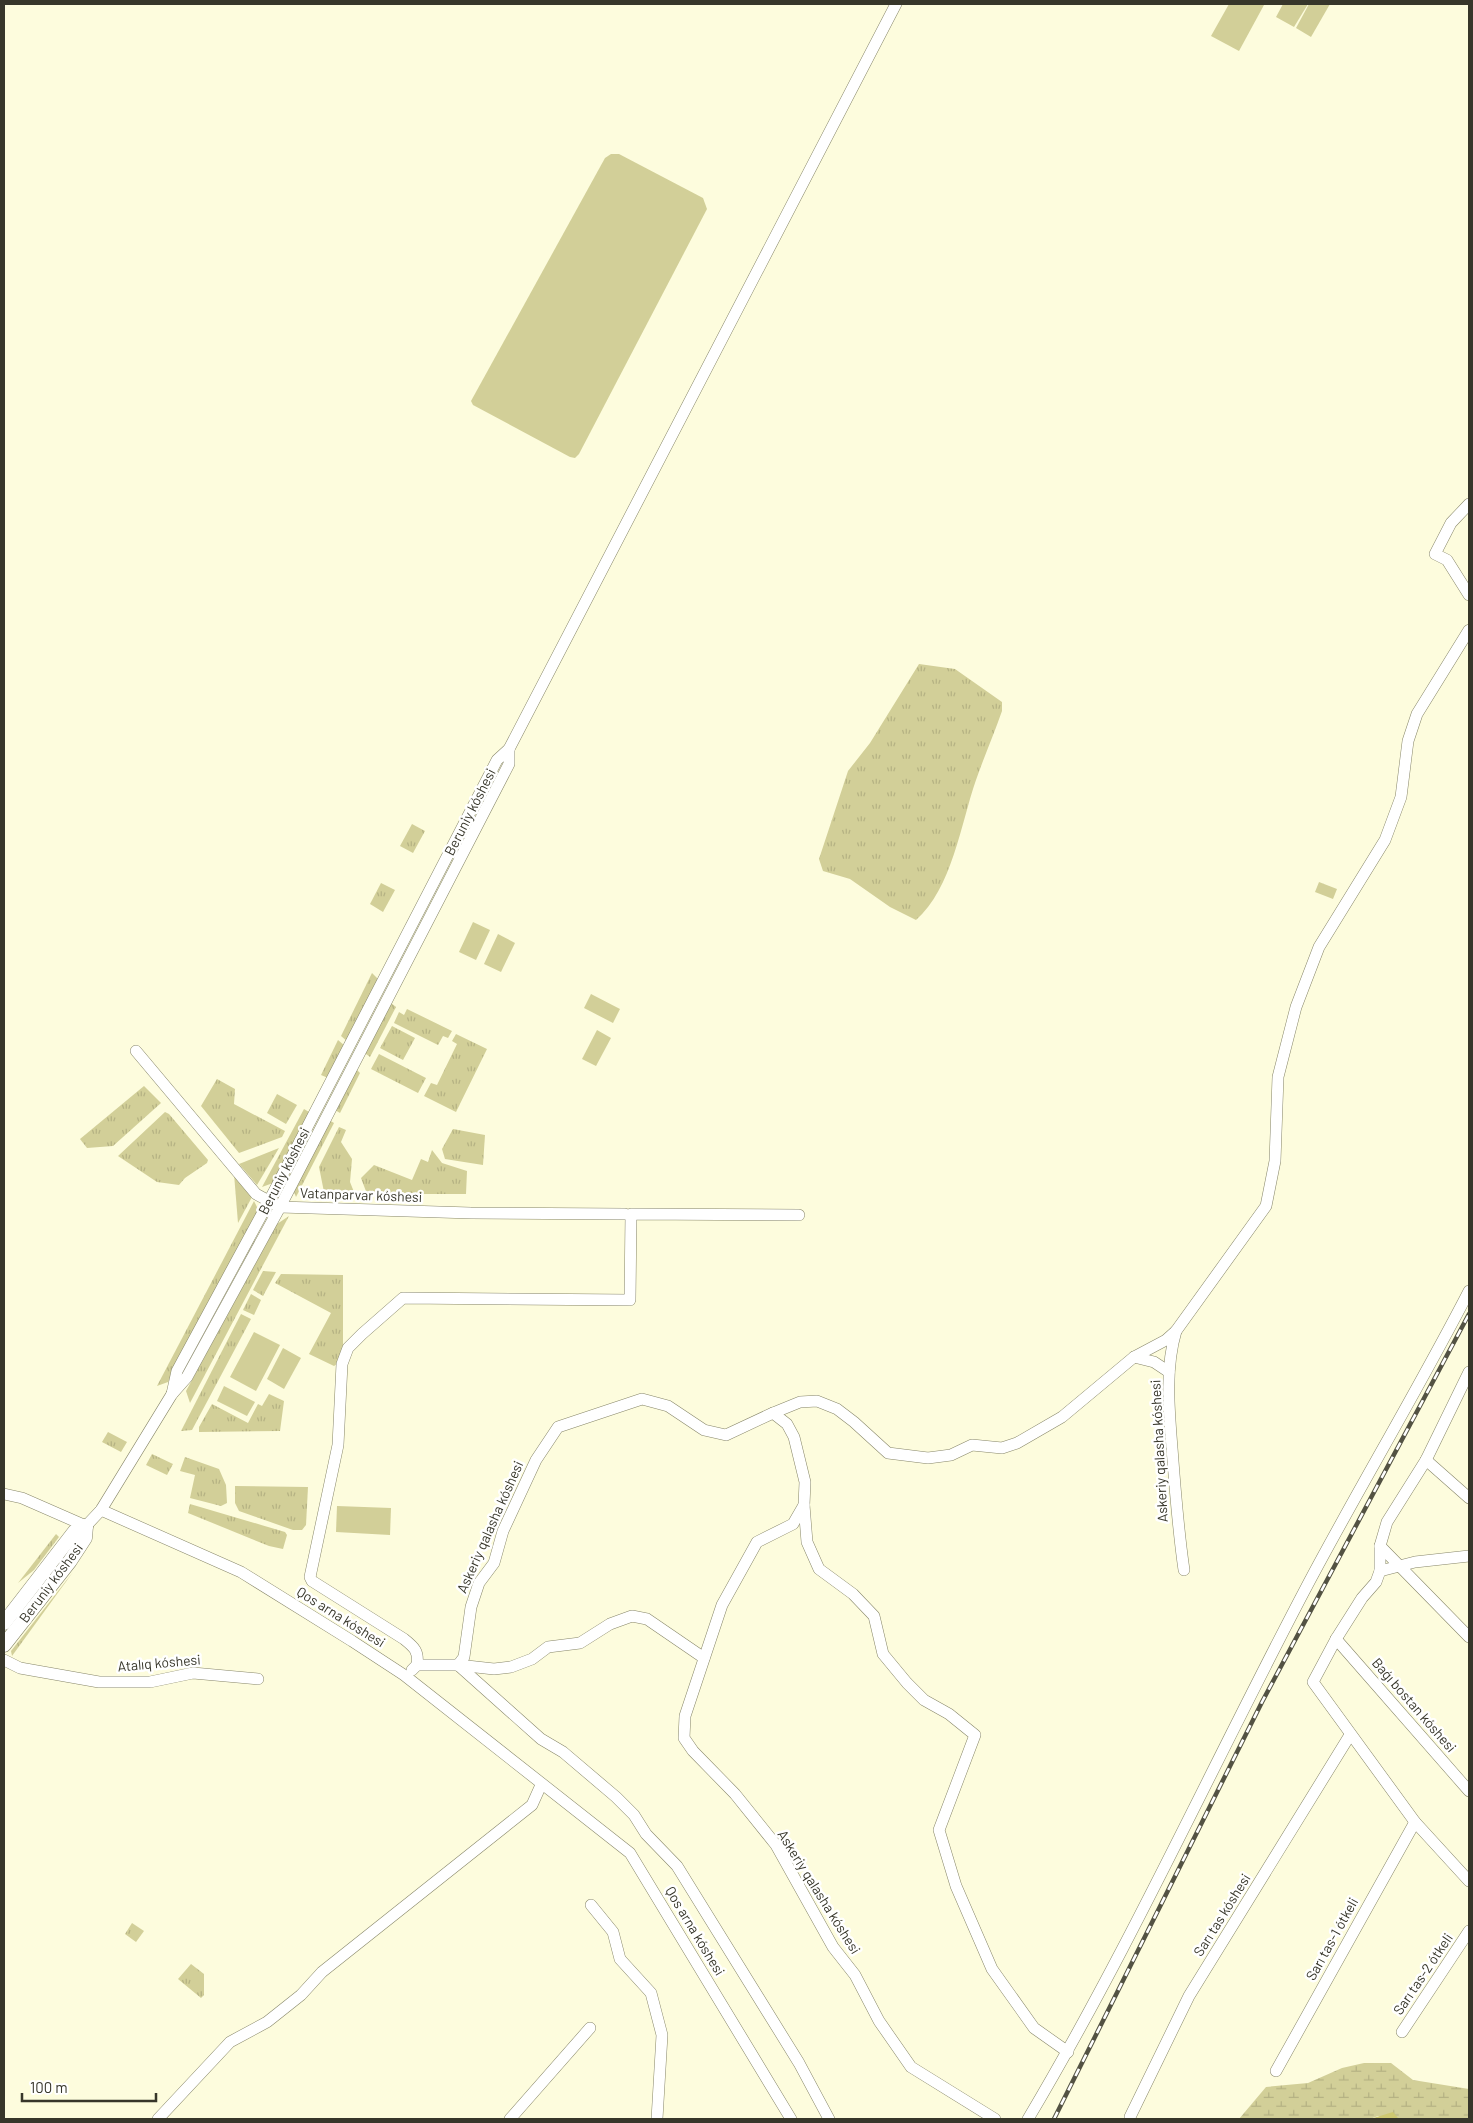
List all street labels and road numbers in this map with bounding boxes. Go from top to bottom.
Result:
street label: Beruniy kóshesi [440,765,499,858]
street label: Beruniy kóshesi [254,1124,313,1217]
street label: Vatanparvar kóshesi [300,1184,423,1205]
street label: Askeriy qalasha kóshesi [1146,1379,1171,1523]
street label: Askeriy qalasha kóshesi [453,1458,526,1596]
street label: Beruniy kóshesi [15,1540,86,1626]
street label: Qos arna kóshesi [294,1583,389,1651]
street label: Atalıq kóshesi [117,1650,201,1675]
street label: Baǵı bostan kóshesi [1369,1654,1460,1755]
street label: Askeriy qalasha kóshesi [774,1827,865,1957]
street label: Sarı tas kóshesi [1189,1870,1254,1959]
street label: Qos arna kóshesi [662,1883,729,1978]
street label: Sarı tas-1 ótkeli [1302,1894,1361,1983]
street label: Sarı tas-2 ótkeli [1389,1930,1456,2018]

